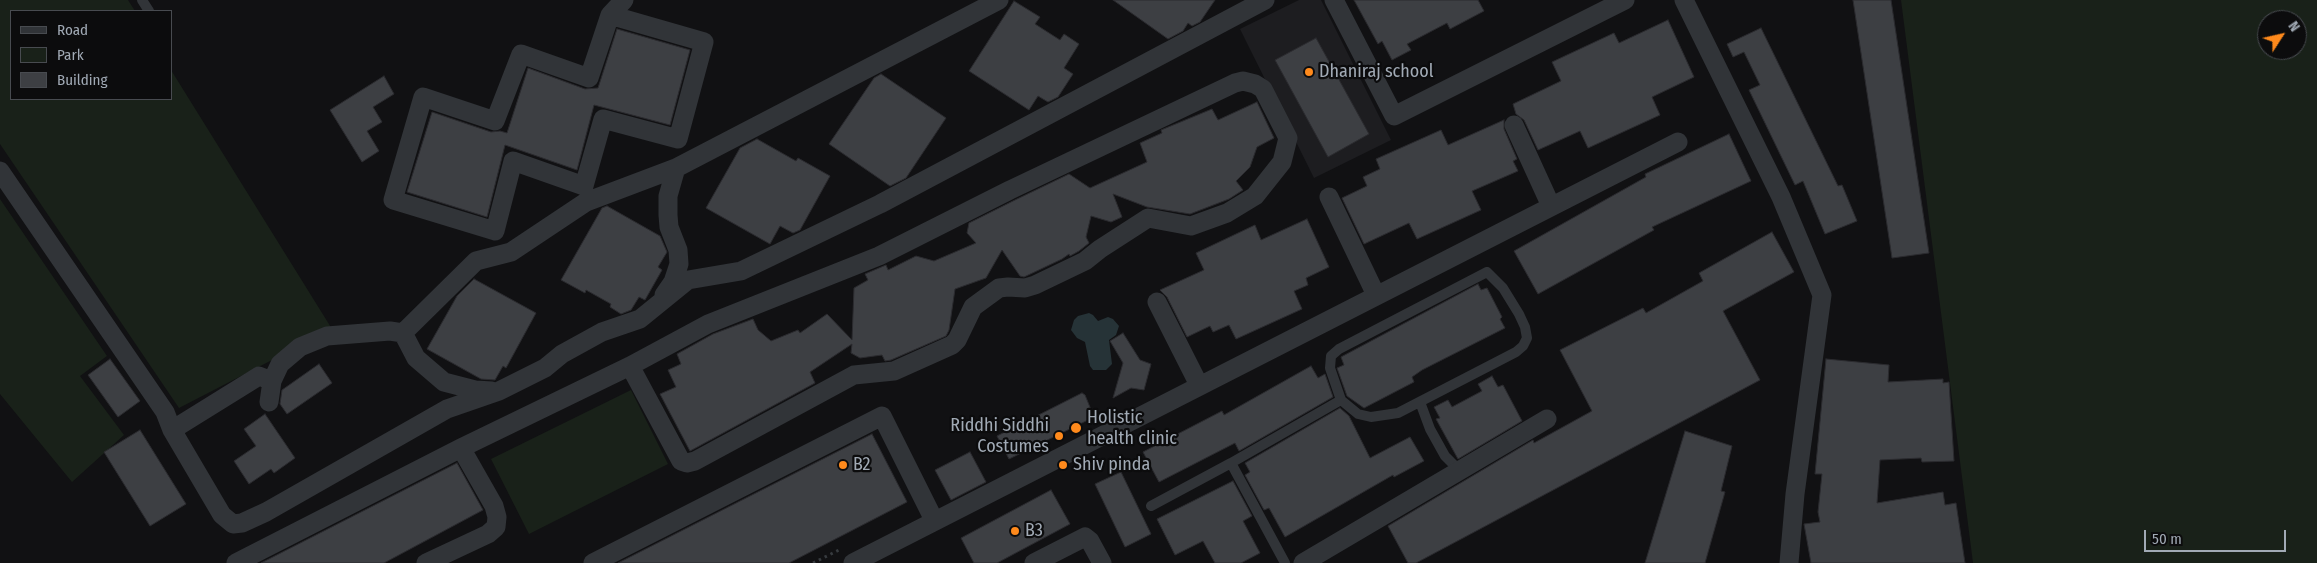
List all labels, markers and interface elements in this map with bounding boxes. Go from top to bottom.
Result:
legend [10,10,172,100]
north arrow [2257,10,2307,60]
text: N [2285,18,2303,35]
text: Road [57,21,88,39]
text: Park [57,46,84,64]
place label: Dhaniraj school [1319,61,1433,83]
marker: Dhaniraj school [1303,66,1315,78]
text: Building [57,71,108,89]
place label: Holistic health clinic [1087,407,1177,449]
place label: Riddhi Siddhi Costumes [950,415,1049,458]
marker: Holistic health clinic [1069,421,1083,435]
marker: Riddhi Siddhi Costumes [1053,430,1065,442]
place label: B2 [853,454,871,476]
place label: Shiv pinda [1073,454,1150,476]
marker: B2 [837,459,849,471]
marker: Shiv pinda [1057,459,1069,471]
place label: B3 [1025,520,1043,542]
scale bar [2147,520,2290,552]
marker: B3 [1009,525,1021,537]
text: 50 m [2152,530,2182,548]

